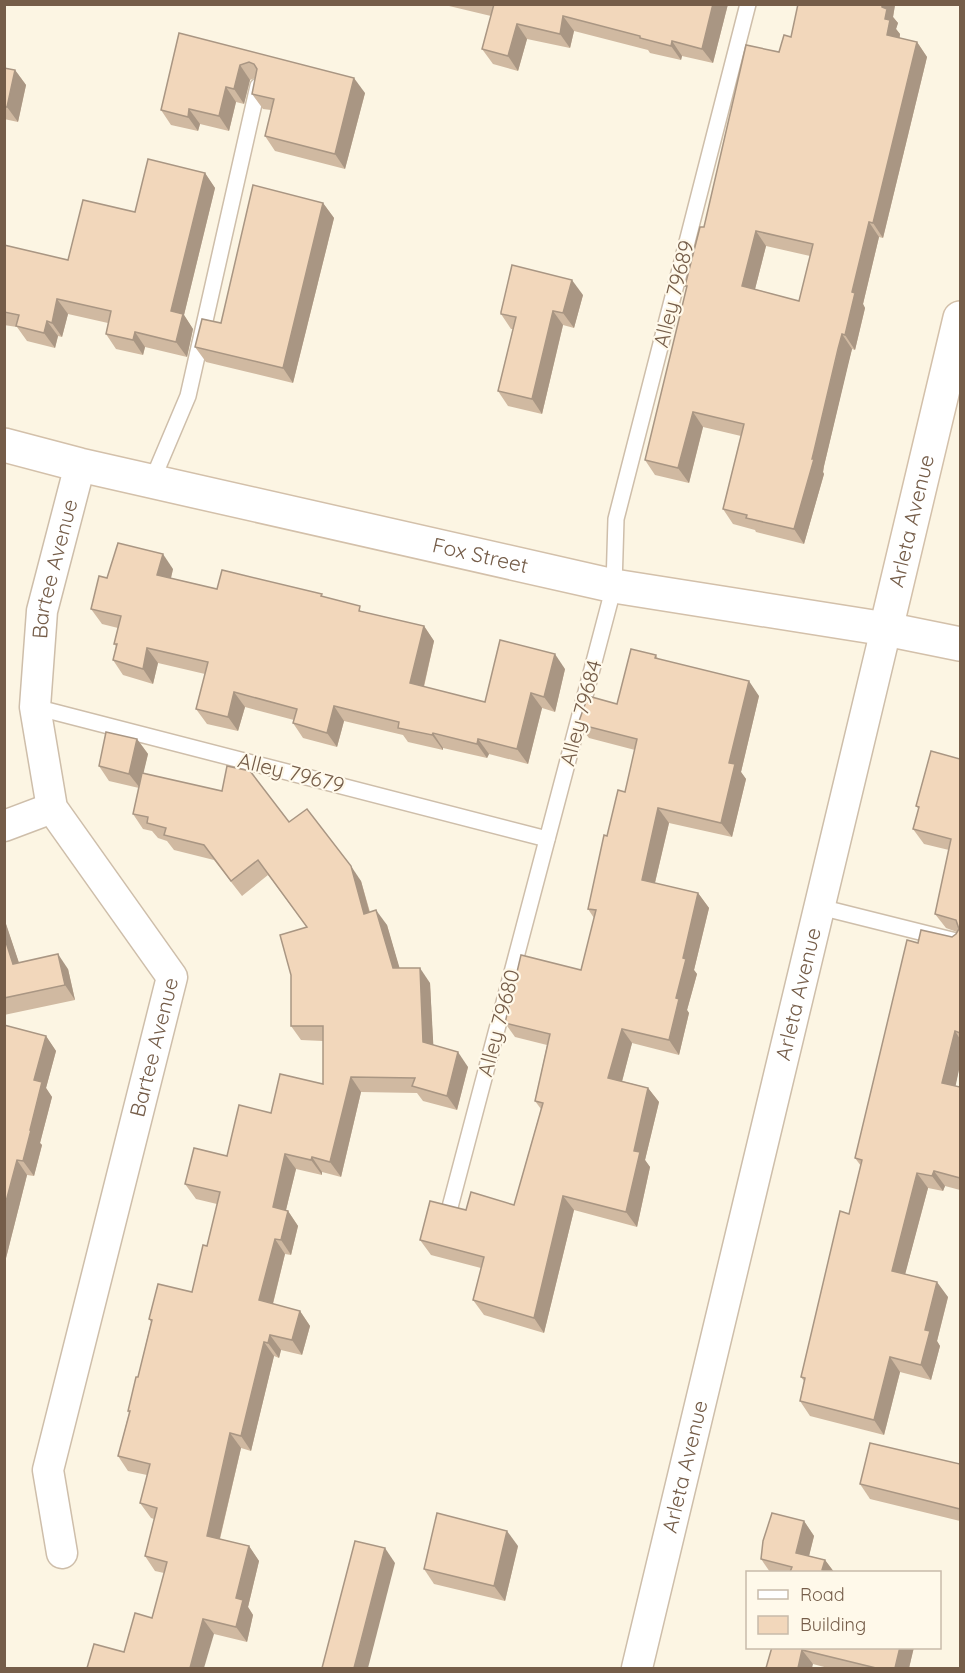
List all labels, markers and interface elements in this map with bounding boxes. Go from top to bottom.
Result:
street label: Alley 79689 [647,238,699,350]
street label: Arleta Avenue [882,452,939,590]
street label: Bartee Avenue [26,496,83,640]
street label: Fox Street [430,531,531,578]
street label: Alley 79684 [553,657,607,769]
street label: Alley 79679 [235,746,347,798]
street label: Arleta Avenue [769,925,826,1063]
street label: Alley 79680 [471,966,525,1079]
street label: Bartee Avenue [123,975,183,1120]
street label: Arleta Avenue [656,1397,713,1535]
legend [746,1571,941,1649]
text: Road [800,1583,845,1606]
text: Building [800,1613,866,1636]

